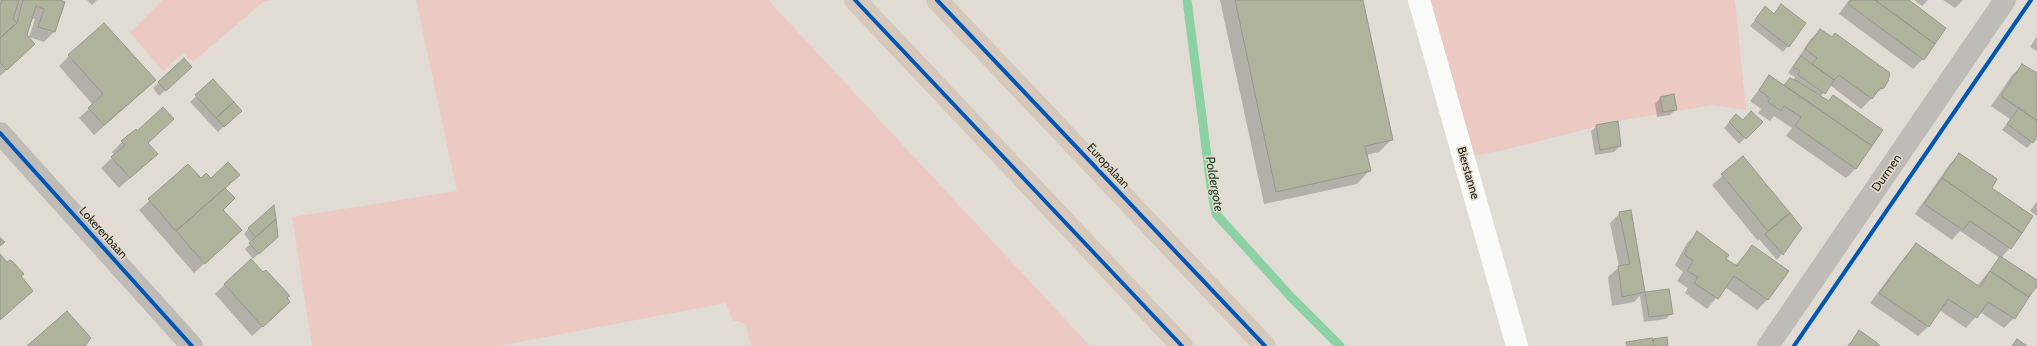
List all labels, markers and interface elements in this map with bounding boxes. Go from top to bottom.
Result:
street label: Europalaan [1083,140,1133,192]
street label: Bierstanne [1454,145,1482,201]
street label: Durmen [1869,152,1905,194]
water label: Poldergote [1201,155,1227,213]
street label: Lokerenbaan [76,204,130,262]

